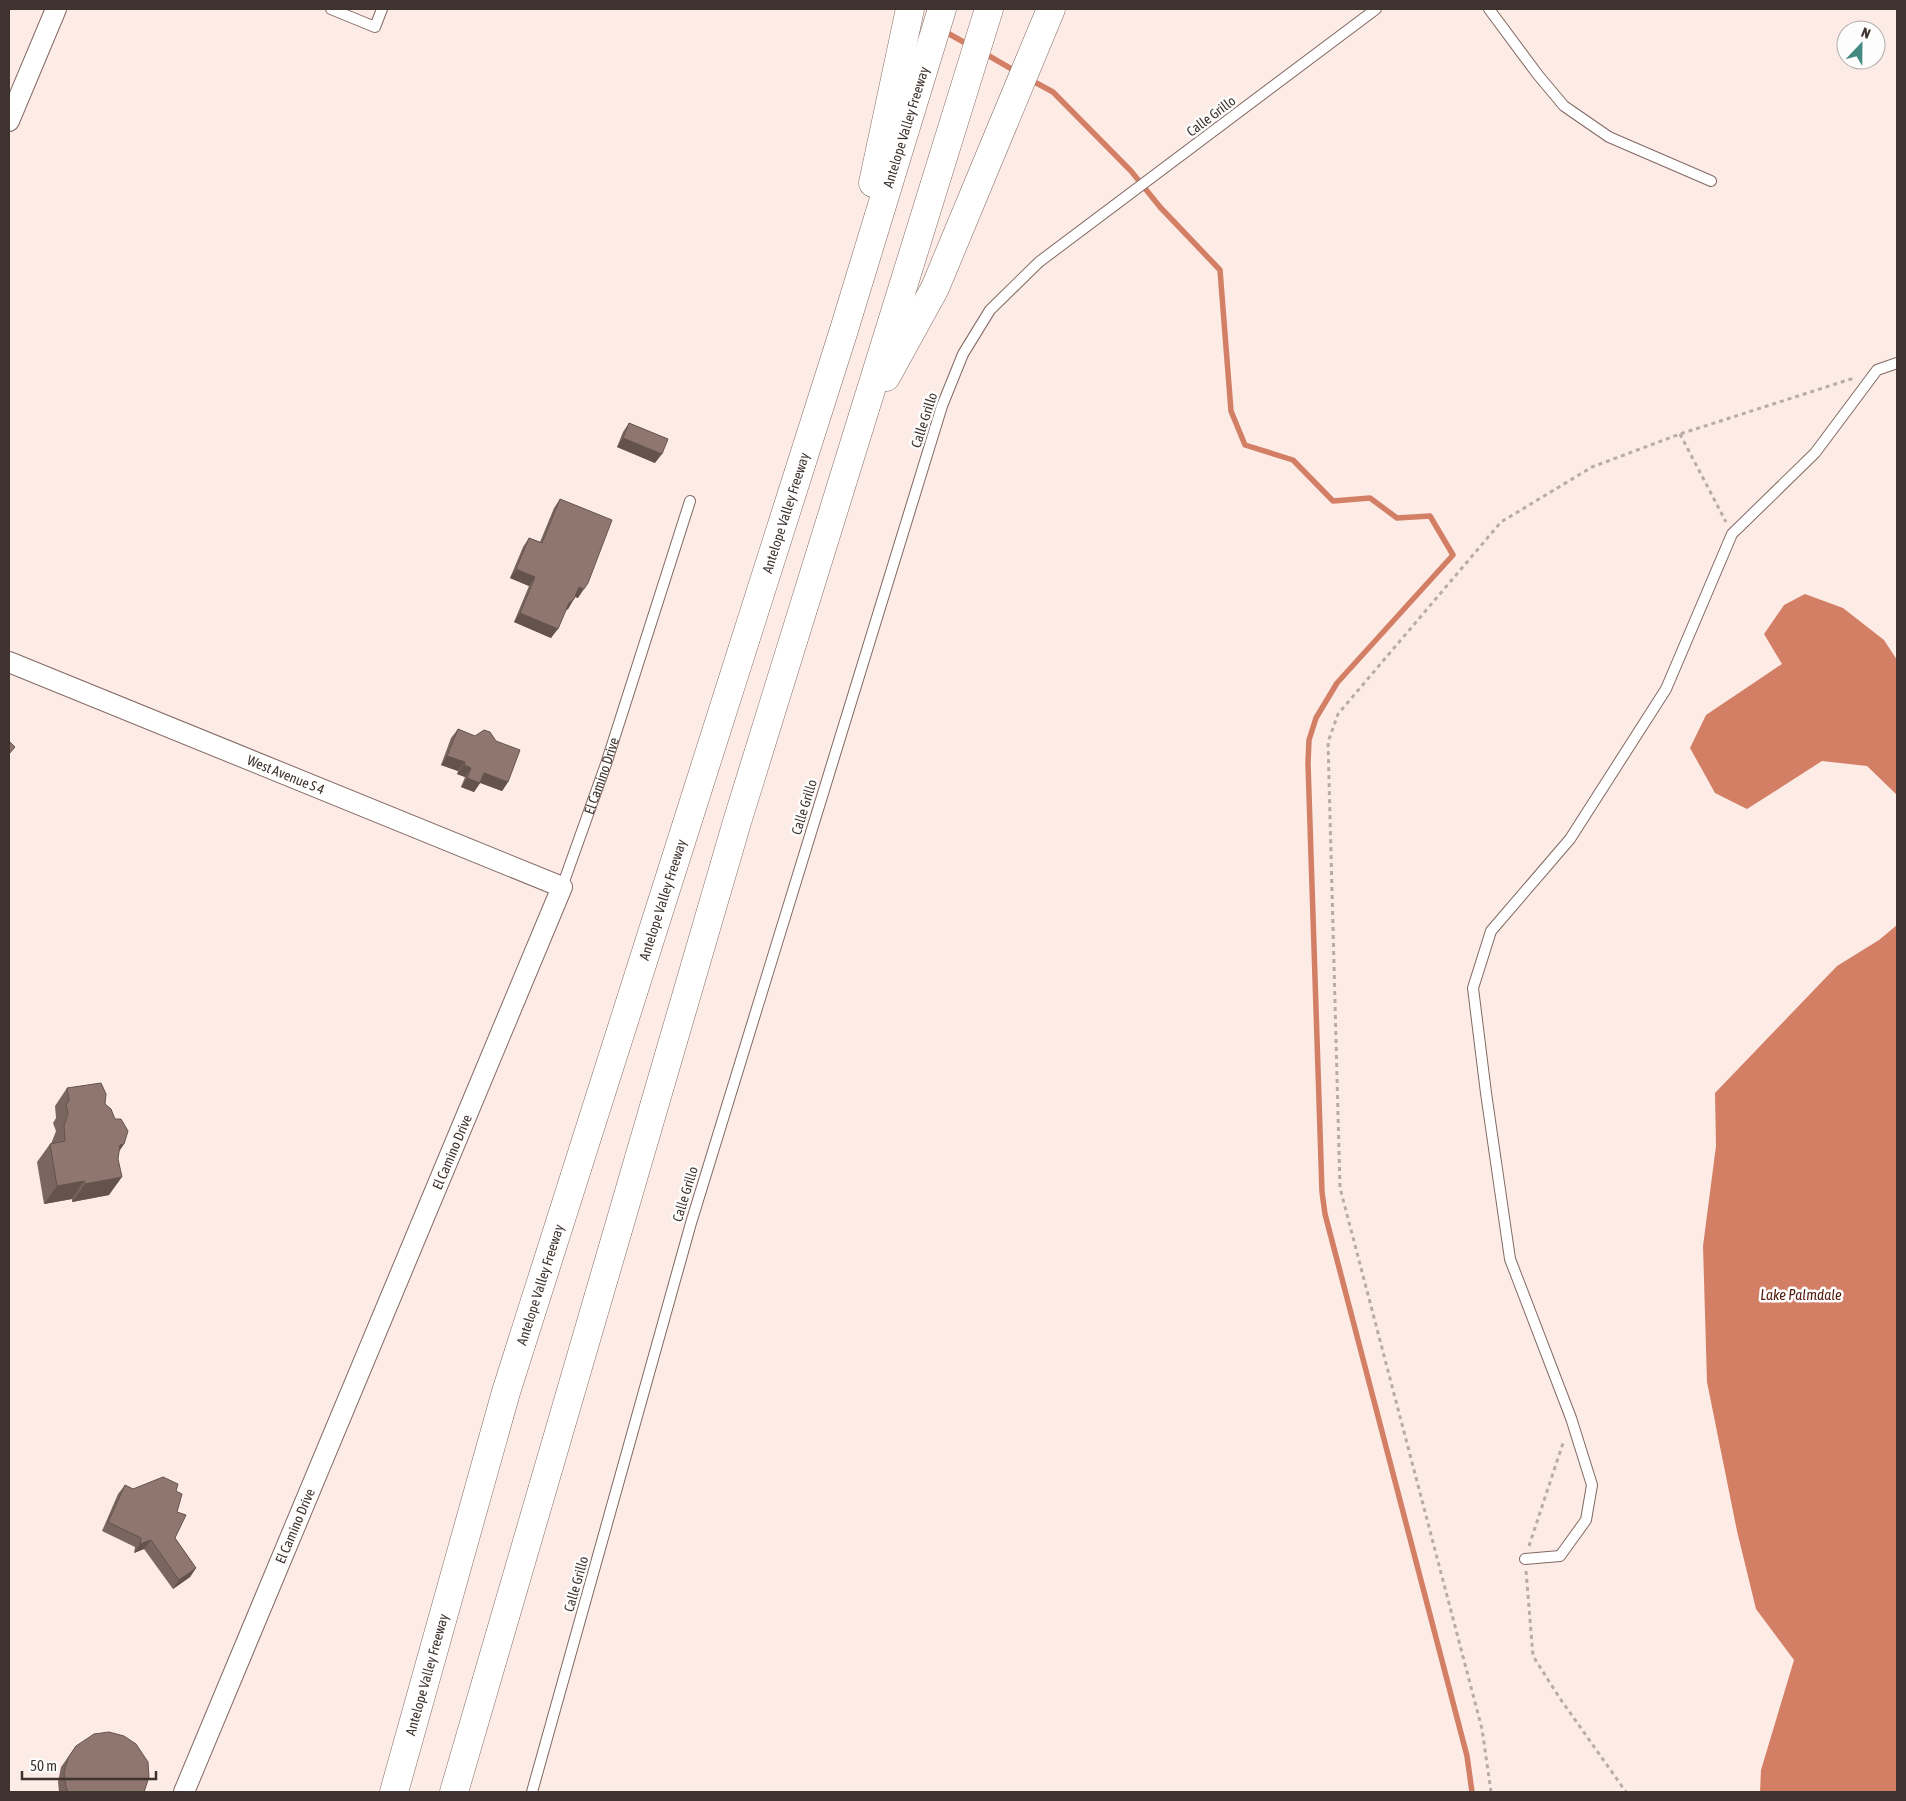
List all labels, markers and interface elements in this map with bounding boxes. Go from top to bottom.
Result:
north arrow [1836,20,1886,70]
text: N [1859,24,1873,42]
street label: Antelope Valley Freeway [880,64,932,190]
street label: Calle Grillo [1183,92,1239,140]
street label: Calle Grillo [908,390,940,450]
street label: Antelope Valley Freeway [759,450,813,575]
street label: El Camino Drive [581,735,622,816]
street label: West Avenue S 4 [245,752,327,798]
street label: Calle Grillo [788,777,820,837]
street label: Antelope Valley Freeway [636,837,689,962]
street label: El Camino Drive [429,1112,475,1192]
street label: Calle Grillo [669,1164,701,1224]
street label: Antelope Valley Freeway [513,1222,567,1347]
water label: Lake Palmdale [1760,1286,1842,1303]
street label: El Camino Drive [272,1486,318,1566]
street label: Calle Grillo [560,1554,592,1614]
street label: Antelope Valley Freeway [402,1612,452,1737]
scale bar [22,1748,156,1780]
text: 50 m [30,1757,57,1774]

